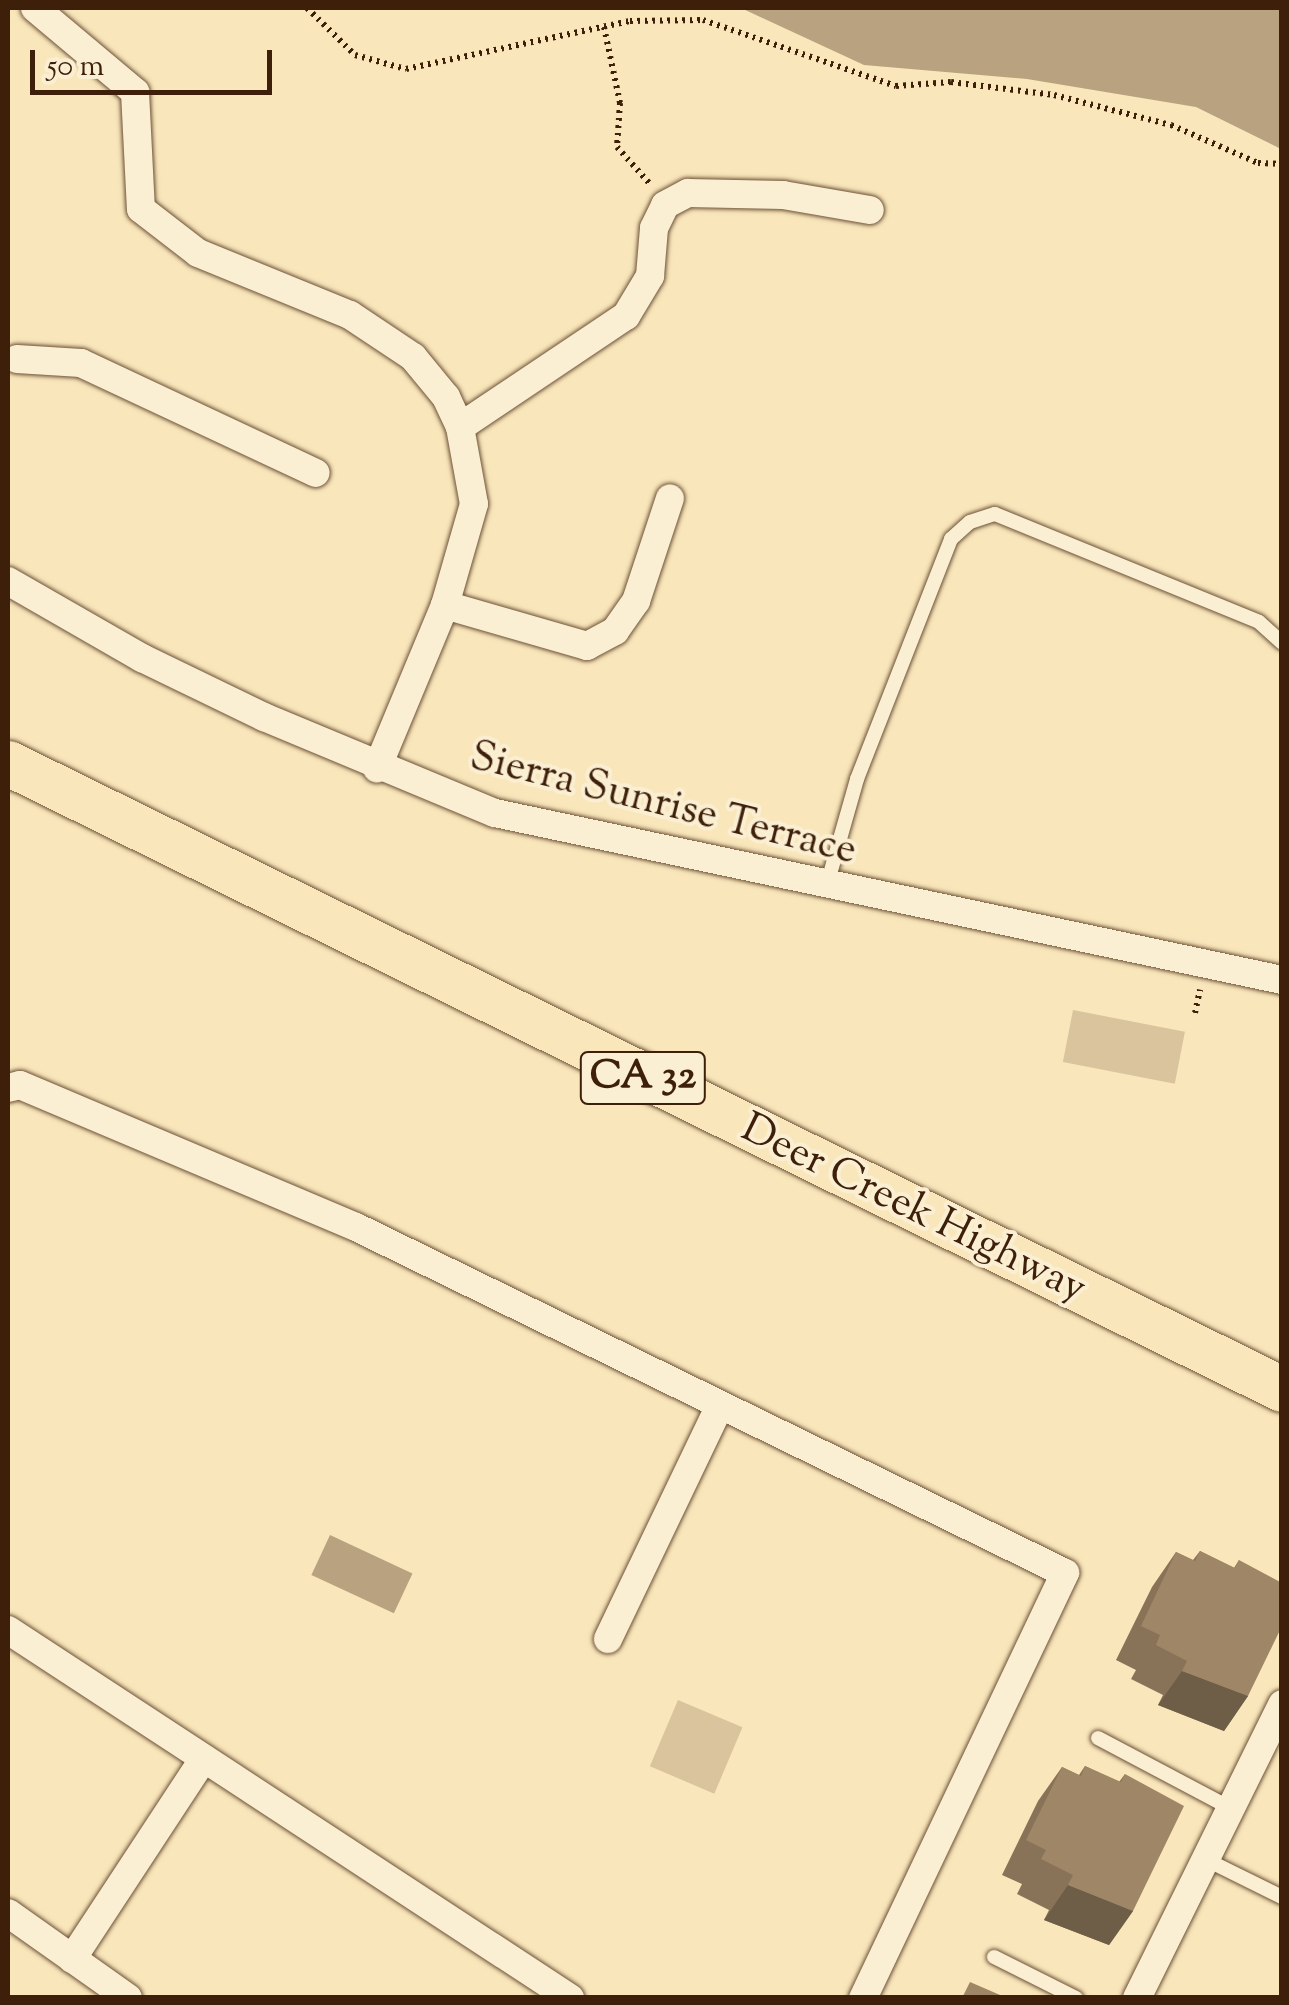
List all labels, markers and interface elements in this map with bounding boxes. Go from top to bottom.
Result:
scale bar [35,30,278,92]
text: 50 m [47,46,104,89]
street label: Sierra Sunrise Terrace [464,733,862,877]
road number: CA 32 [578,1043,708,1113]
street label: Deer Creek Highway [732,1105,1094,1315]

